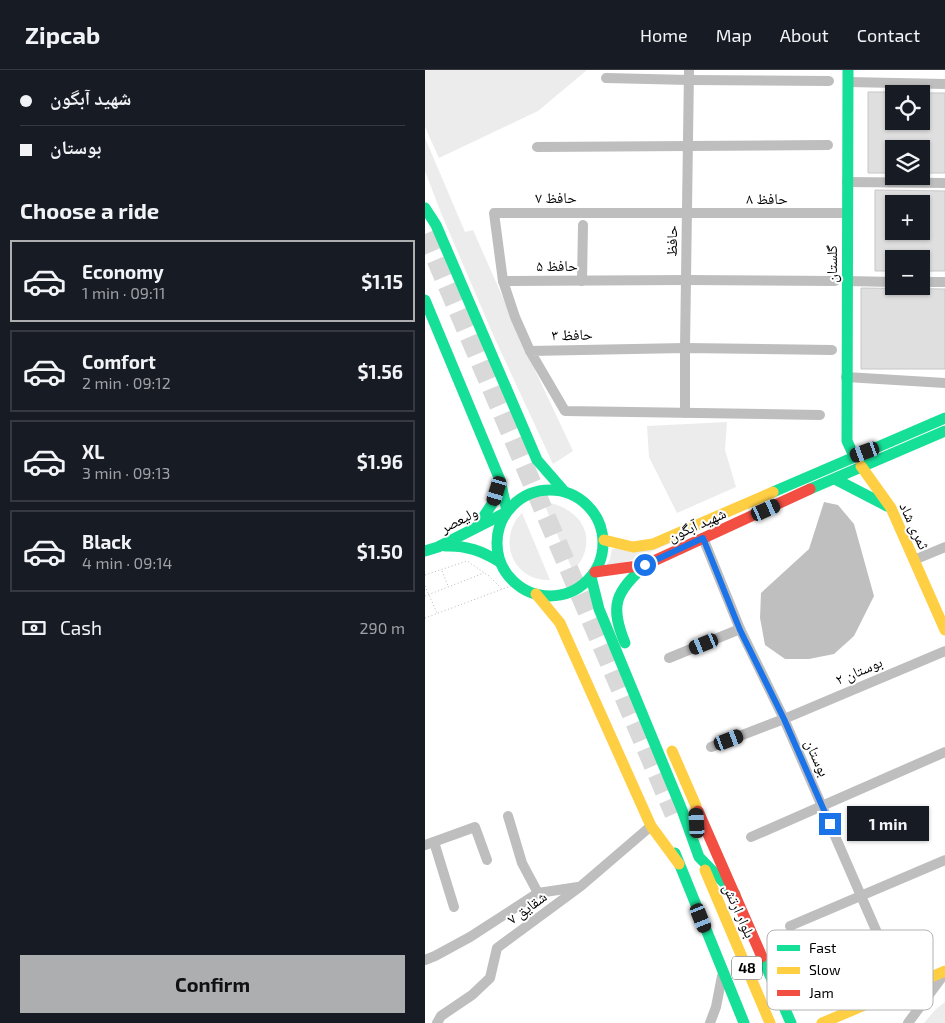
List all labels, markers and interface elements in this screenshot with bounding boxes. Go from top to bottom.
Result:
text: Zipcab [25,20,100,49]
text: Home [640,24,688,46]
text: Map [716,24,752,46]
text: About [780,24,829,46]
text: Contact [857,24,920,46]
map controls [885,85,930,295]
button: locate [885,85,930,130]
text: شهید آبگون [50,86,131,109]
text: بوستان [50,135,102,158]
button: layers [885,140,930,185]
street label: حافظ ۷ [535,188,577,206]
street label: حافظ ۸ [746,189,788,207]
button: + [885,195,930,240]
text: Choose a ride [20,197,159,223]
street label: حافظ [662,225,680,257]
street label: گلستان [822,245,842,283]
button: − [885,250,930,295]
street label: حافظ ۵ [536,256,578,274]
icon: car [22,259,67,304]
text: Economy [82,260,164,283]
text: $1.15 [361,270,403,293]
text: 1 min · 09:11 [82,283,165,302]
street label: حافظ ۳ [551,325,593,343]
icon: car [22,349,67,394]
text: Comfort [82,350,156,373]
text: $1.56 [357,360,403,383]
text: 2 min · 09:12 [82,373,171,392]
icon: car [22,439,67,484]
text: XL [82,440,104,463]
car [848,440,881,464]
text: $1.96 [357,450,403,473]
text: 3 min · 09:13 [82,463,171,482]
car [485,474,508,508]
car [749,497,782,523]
street label: ثمری شاد [894,499,934,553]
street label: ولیعصر [436,502,481,537]
street label: شهید آبگون [665,503,729,547]
icon: car [22,529,67,574]
text: Black [82,530,132,553]
text: $1.50 [357,540,403,563]
text: 4 min · 09:14 [82,553,172,572]
route start [634,554,656,576]
icon: cash [20,614,48,642]
text: Cash [60,616,102,639]
text: 290 m [360,618,405,637]
car [687,631,720,657]
street label: بوستان ۲ [832,652,886,690]
car [712,728,745,752]
street label: بوستان [800,736,834,780]
callout: 1 min [847,806,930,842]
car [688,808,705,838]
route end [819,813,841,835]
text: 1 min [869,814,907,833]
street label: بلوار ارتش [718,881,760,941]
street label: شقایق ۷ [503,887,551,929]
car [688,901,713,935]
legend [767,930,933,1010]
text: Fast [809,939,836,956]
button: Confirm [20,955,405,1013]
road number: 48 [732,956,762,980]
text: Slow [809,961,841,978]
text: Jam [809,984,834,1001]

